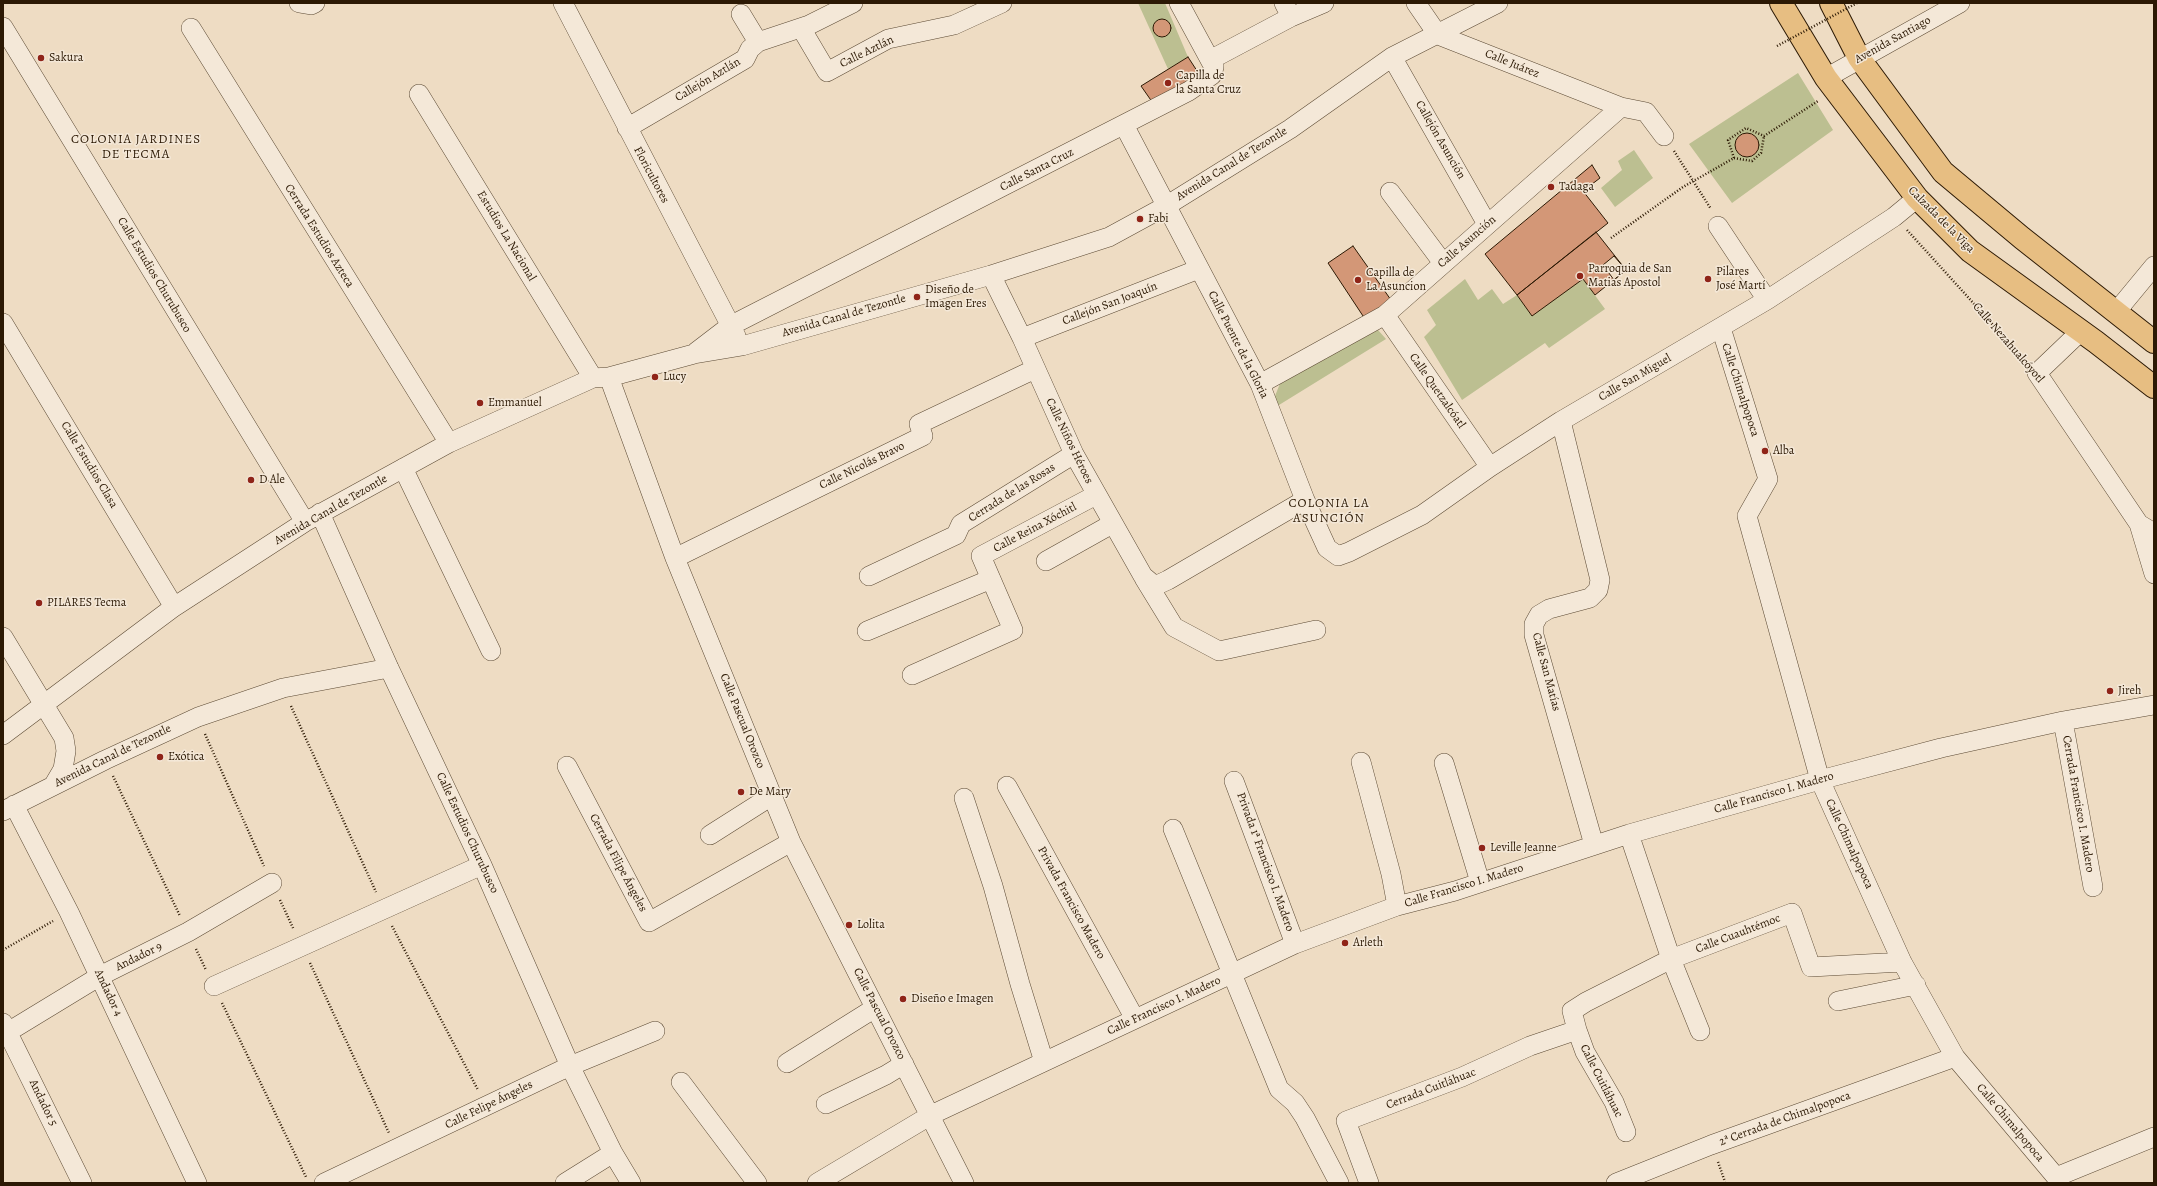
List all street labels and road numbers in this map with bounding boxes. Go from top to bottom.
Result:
street label: Avenida Santiago [1852,13,1934,67]
street label: Calle Aztlán [838,33,896,71]
street label: Calle Juárez [1483,47,1541,81]
street label: Callejón Aztlán [673,55,743,105]
street label: Callejón Asunción [1412,98,1468,182]
street label: Avenida Canal de Tezontle [1174,124,1290,204]
street label: Floricultores [630,144,672,206]
street label: Calle Santa Cruz [998,145,1076,195]
street label: Cerrada Estudios Azteca [281,182,357,290]
street label: Calzada de la Viga [1905,184,1977,256]
street label: Estudios La Nacional [473,188,539,284]
street label: Calle Asunción [1435,213,1499,271]
street label: Calle Estudios Churubusco [114,215,194,335]
street label: Callejón San Joaquín [1060,279,1160,329]
street label: Calle Puente de la Gloria [1205,289,1271,401]
street label: Avenida Canal de Tezontle [781,291,907,341]
street label: Calle Nezahualcóyotl [1969,300,2047,386]
street label: Calle Chimalpopoca [1718,341,1762,439]
street label: Calle Quetzalcóatl [1406,351,1468,431]
street label: Calle San Miguel [1596,351,1674,405]
street label: Calle Niños Héroes [1042,396,1096,486]
street label: Calle Estudios Clasa [57,419,121,511]
street label: Calle Nicolás Bravo [817,439,907,493]
street label: Cerrada de las Rosas [966,460,1058,526]
street label: Avenida Canal de Tezontle [272,472,390,548]
street label: Calle Reina Xóchitl [991,500,1079,556]
street label: Calle San Matías [1529,631,1563,713]
street label: Calle Pascual Orozco [716,671,768,771]
street label: Avenida Canal de Tezontle [52,721,174,791]
street label: Cerrada Francisco I. Madero [2059,734,2097,874]
street label: Calle Francisco I. Madero [1713,769,1835,817]
street label: Calle Estudios Churubusco [433,770,501,896]
street label: Privada 1ª Francisco I. Madero [1233,790,1297,934]
street label: Calle Chimalpopoca [1822,797,1876,891]
street label: Cerrada Filipe Ángeles [586,811,650,915]
street label: Privada Francisco Madero [1034,844,1108,962]
street label: Calle Francisco I. Madero [1403,861,1525,911]
street label: Calle Cuauhtémoc [1694,911,1782,957]
street label: Andador 9 [113,940,165,974]
street label: Calle Pascual Orozco [850,966,908,1062]
street label: Andador 4 [91,967,125,1019]
street label: Calle Francisco I. Madero [1105,973,1223,1039]
street label: Calle Cuitláhuac [1576,1042,1626,1120]
street label: Cerrada Cuitláhuac [1384,1065,1478,1113]
street label: Andador 5 [26,1077,60,1129]
street label: Calle Felipe Ángeles [443,1077,535,1133]
street label: Calle Chimalpopoca [1973,1081,2047,1165]
street label: 2ª Cerrada de Chimalpopoca [1717,1088,1853,1150]

